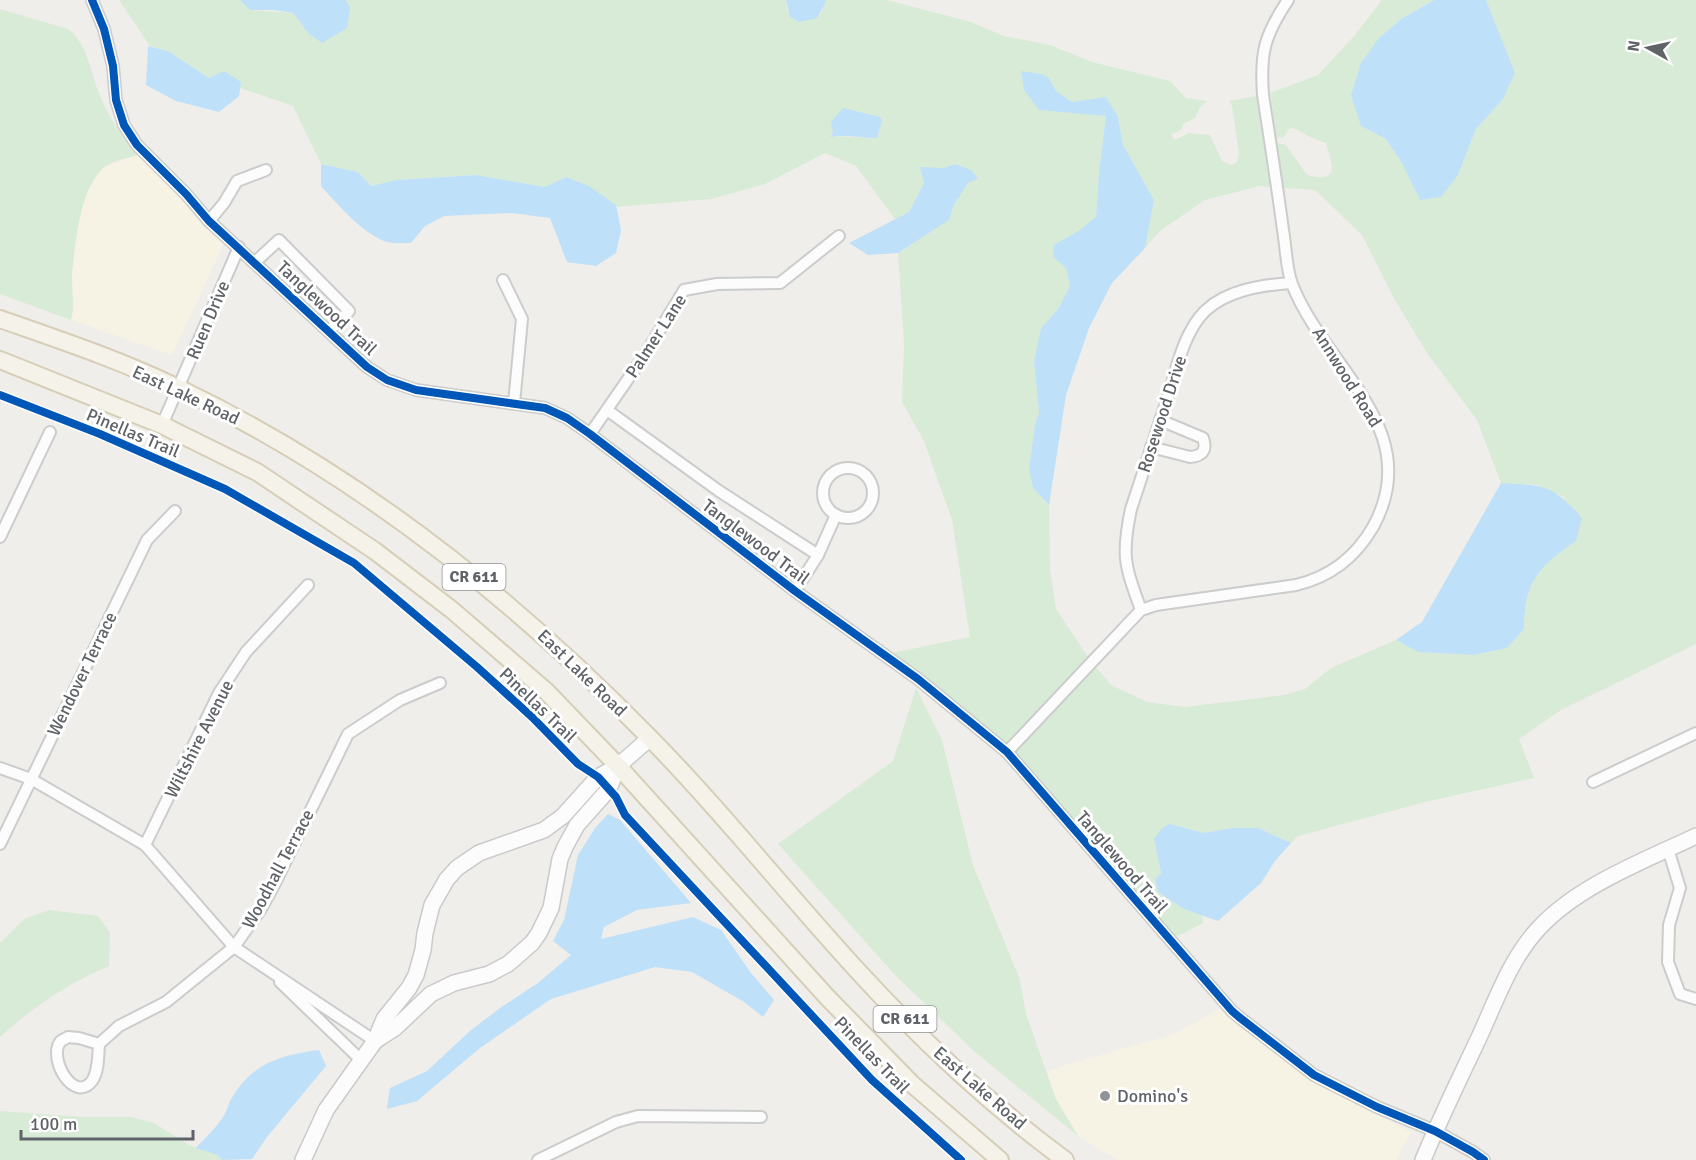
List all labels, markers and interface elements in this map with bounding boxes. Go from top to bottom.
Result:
north arrow [1618,18,1678,78]
text: N [1623,39,1645,53]
street label: Tanglewood Trail [272,256,382,360]
street label: Ruen Drive [182,277,234,363]
street label: Palmer Lane [621,290,691,382]
street label: Annwood Road [1307,323,1387,431]
street label: Rosewood Drive [1133,353,1191,475]
street label: East Lake Road [129,361,243,429]
street label: Pinellas Trail [83,404,183,462]
street label: Tanglewood Trail [698,494,814,590]
road number: CR 611 [442,564,506,590]
street label: Wendover Terrace [42,608,122,740]
street label: East Lake Road [533,625,631,721]
street label: Pinellas Trail [495,663,581,747]
street label: Wiltshire Avenue [160,676,238,802]
street label: Woodhall Terrace [237,806,319,932]
street label: Tanglewood Trail [1071,806,1173,918]
road number: CR 611 [874,1006,936,1032]
street label: Pinellas Trail [830,1012,914,1098]
street label: East Lake Road [929,1042,1031,1134]
place label: Domino's [1117,1085,1188,1107]
marker: Domino's [1098,1089,1112,1103]
scale bar [21,1103,194,1141]
text: 100 m [30,1113,77,1135]

